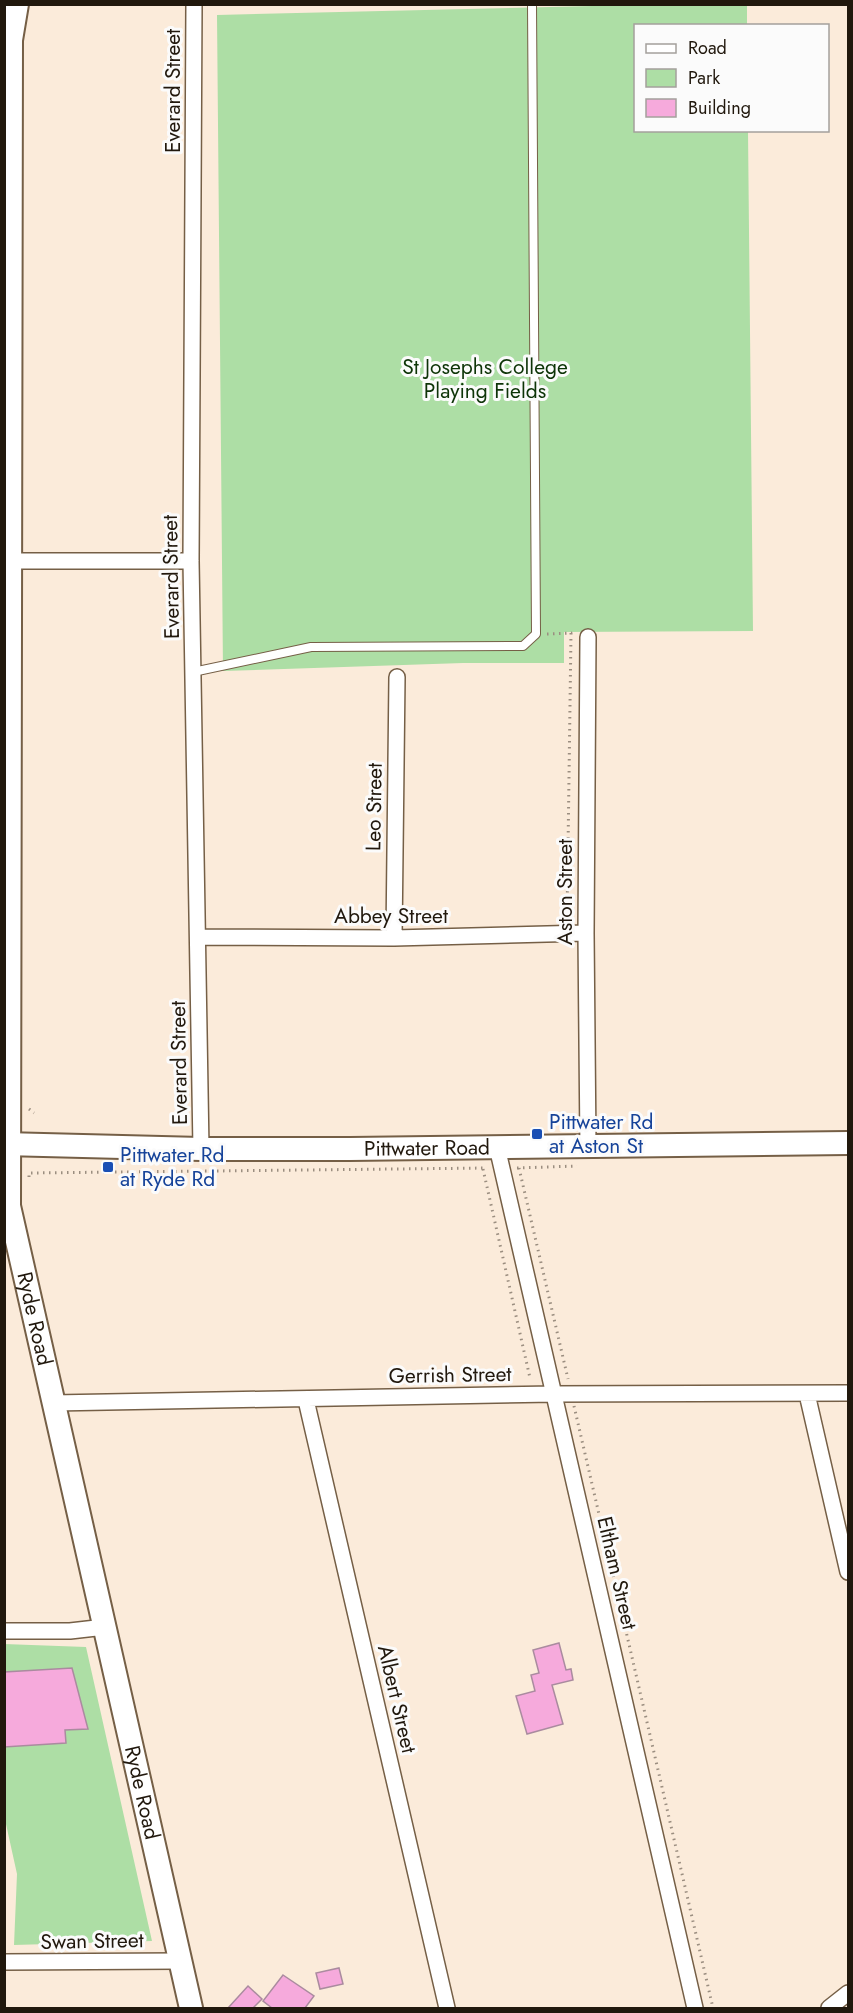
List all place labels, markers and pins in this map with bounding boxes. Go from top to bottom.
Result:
place label: Pittwater Rd at Aston St [549,1107,654,1161]
marker: Pittwater Rd at Aston St [530,1127,544,1141]
place label: Pittwater Rd at Ryde Rd [120,1140,225,1194]
marker: Pittwater Rd at Ryde Rd [101,1160,115,1174]

